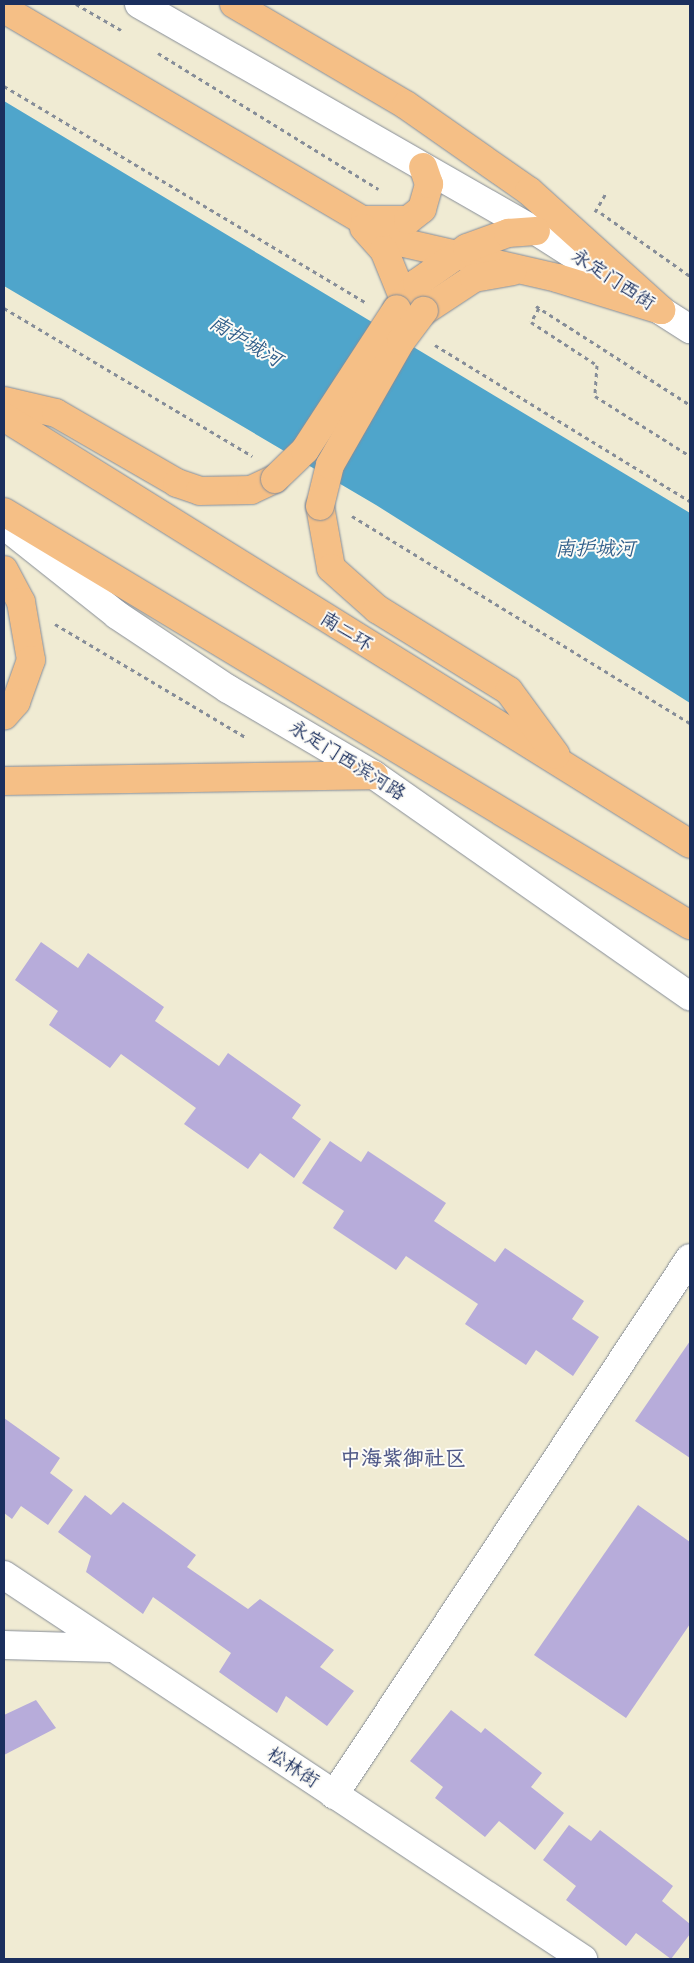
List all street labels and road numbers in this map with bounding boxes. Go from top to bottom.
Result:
street label: 永定门西街 [567,245,659,315]
street label: 南二环 [316,607,376,657]
street label: 永定门西滨河路 [285,716,409,806]
street label: 松林街 [263,1743,323,1793]

